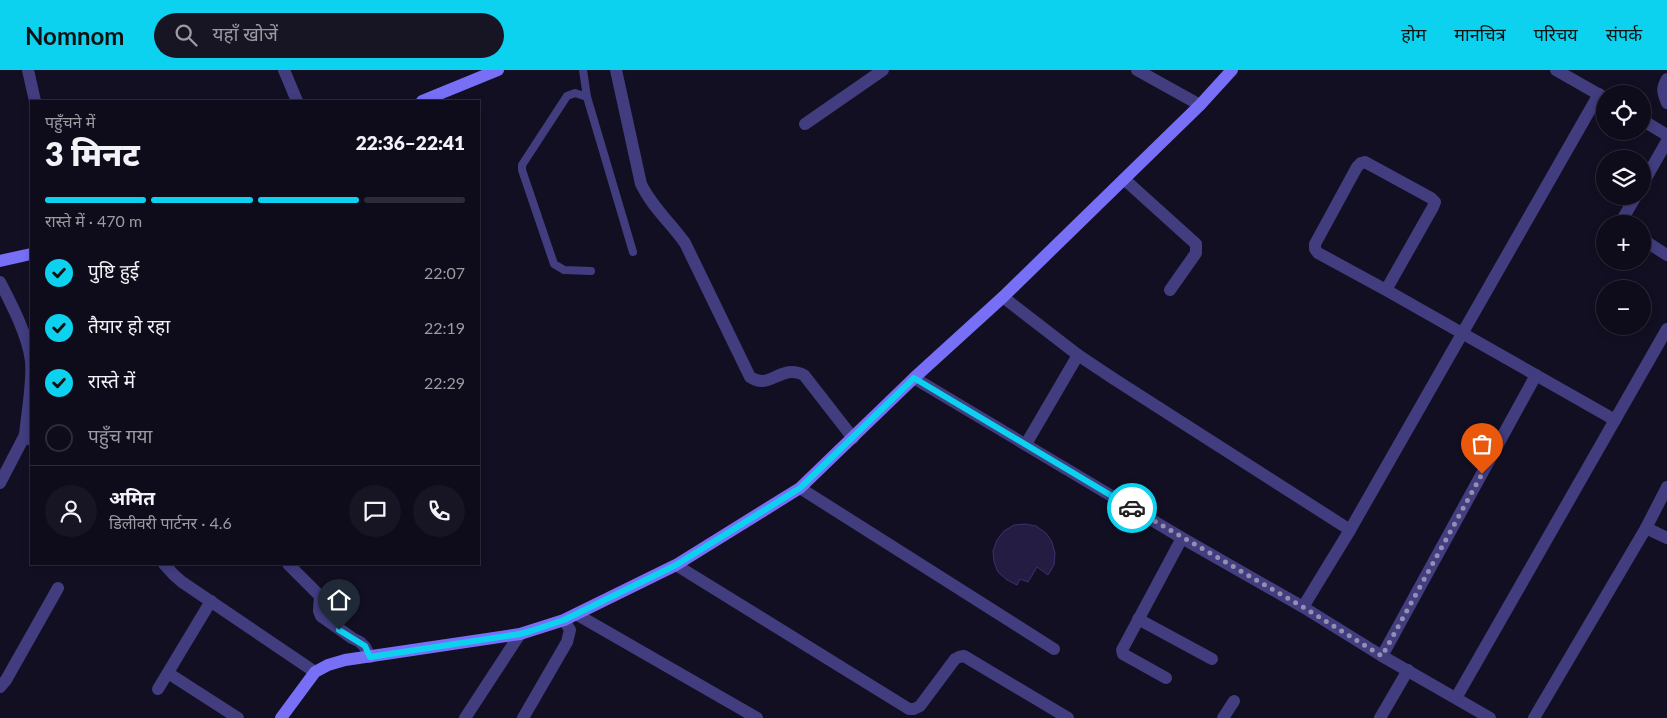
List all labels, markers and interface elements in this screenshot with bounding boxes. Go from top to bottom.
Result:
search box [154,13,504,58]
text: Nomnom [25,21,124,50]
icon: search [172,21,200,49]
text: यहाँ खोजें [212,22,278,45]
text: होम [1401,23,1426,45]
text: मानचित्र [1454,23,1506,45]
text: परिचय [1534,23,1578,45]
text: संपर्क [1606,23,1642,45]
map controls [1596,85,1651,335]
button: locate [1596,85,1651,140]
text: पहुँचने में [45,112,95,131]
text: 22:36–22:41 [356,131,465,154]
text: 3 मिनट [45,134,140,173]
button: layers [1596,150,1651,205]
text: रास्ते में · 470 m [45,211,142,230]
button: + [1596,215,1651,270]
icon: check [45,259,73,287]
text: पुष्टि हुई [88,259,139,282]
text: 22:07 [424,263,465,282]
button: − [1596,280,1651,335]
icon: check [45,314,73,342]
text: तैयार हो रहा [88,314,170,337]
text: 22:19 [424,318,465,337]
icon: check [45,369,73,397]
text: रास्ते में [88,369,135,392]
text: 22:29 [424,373,465,392]
pin [1461,423,1503,474]
text: पहुँच गया [88,424,152,447]
icon: bag [1468,430,1496,458]
courier [1107,483,1157,533]
button: person [45,485,97,537]
button: chat [349,485,401,537]
button: phone [413,485,465,537]
text: अमित [109,486,155,509]
icon: car [1118,494,1146,522]
text: डिलीवरी पार्टनर · 4.6 [109,513,232,532]
pin [318,579,360,630]
icon: home [325,586,353,614]

